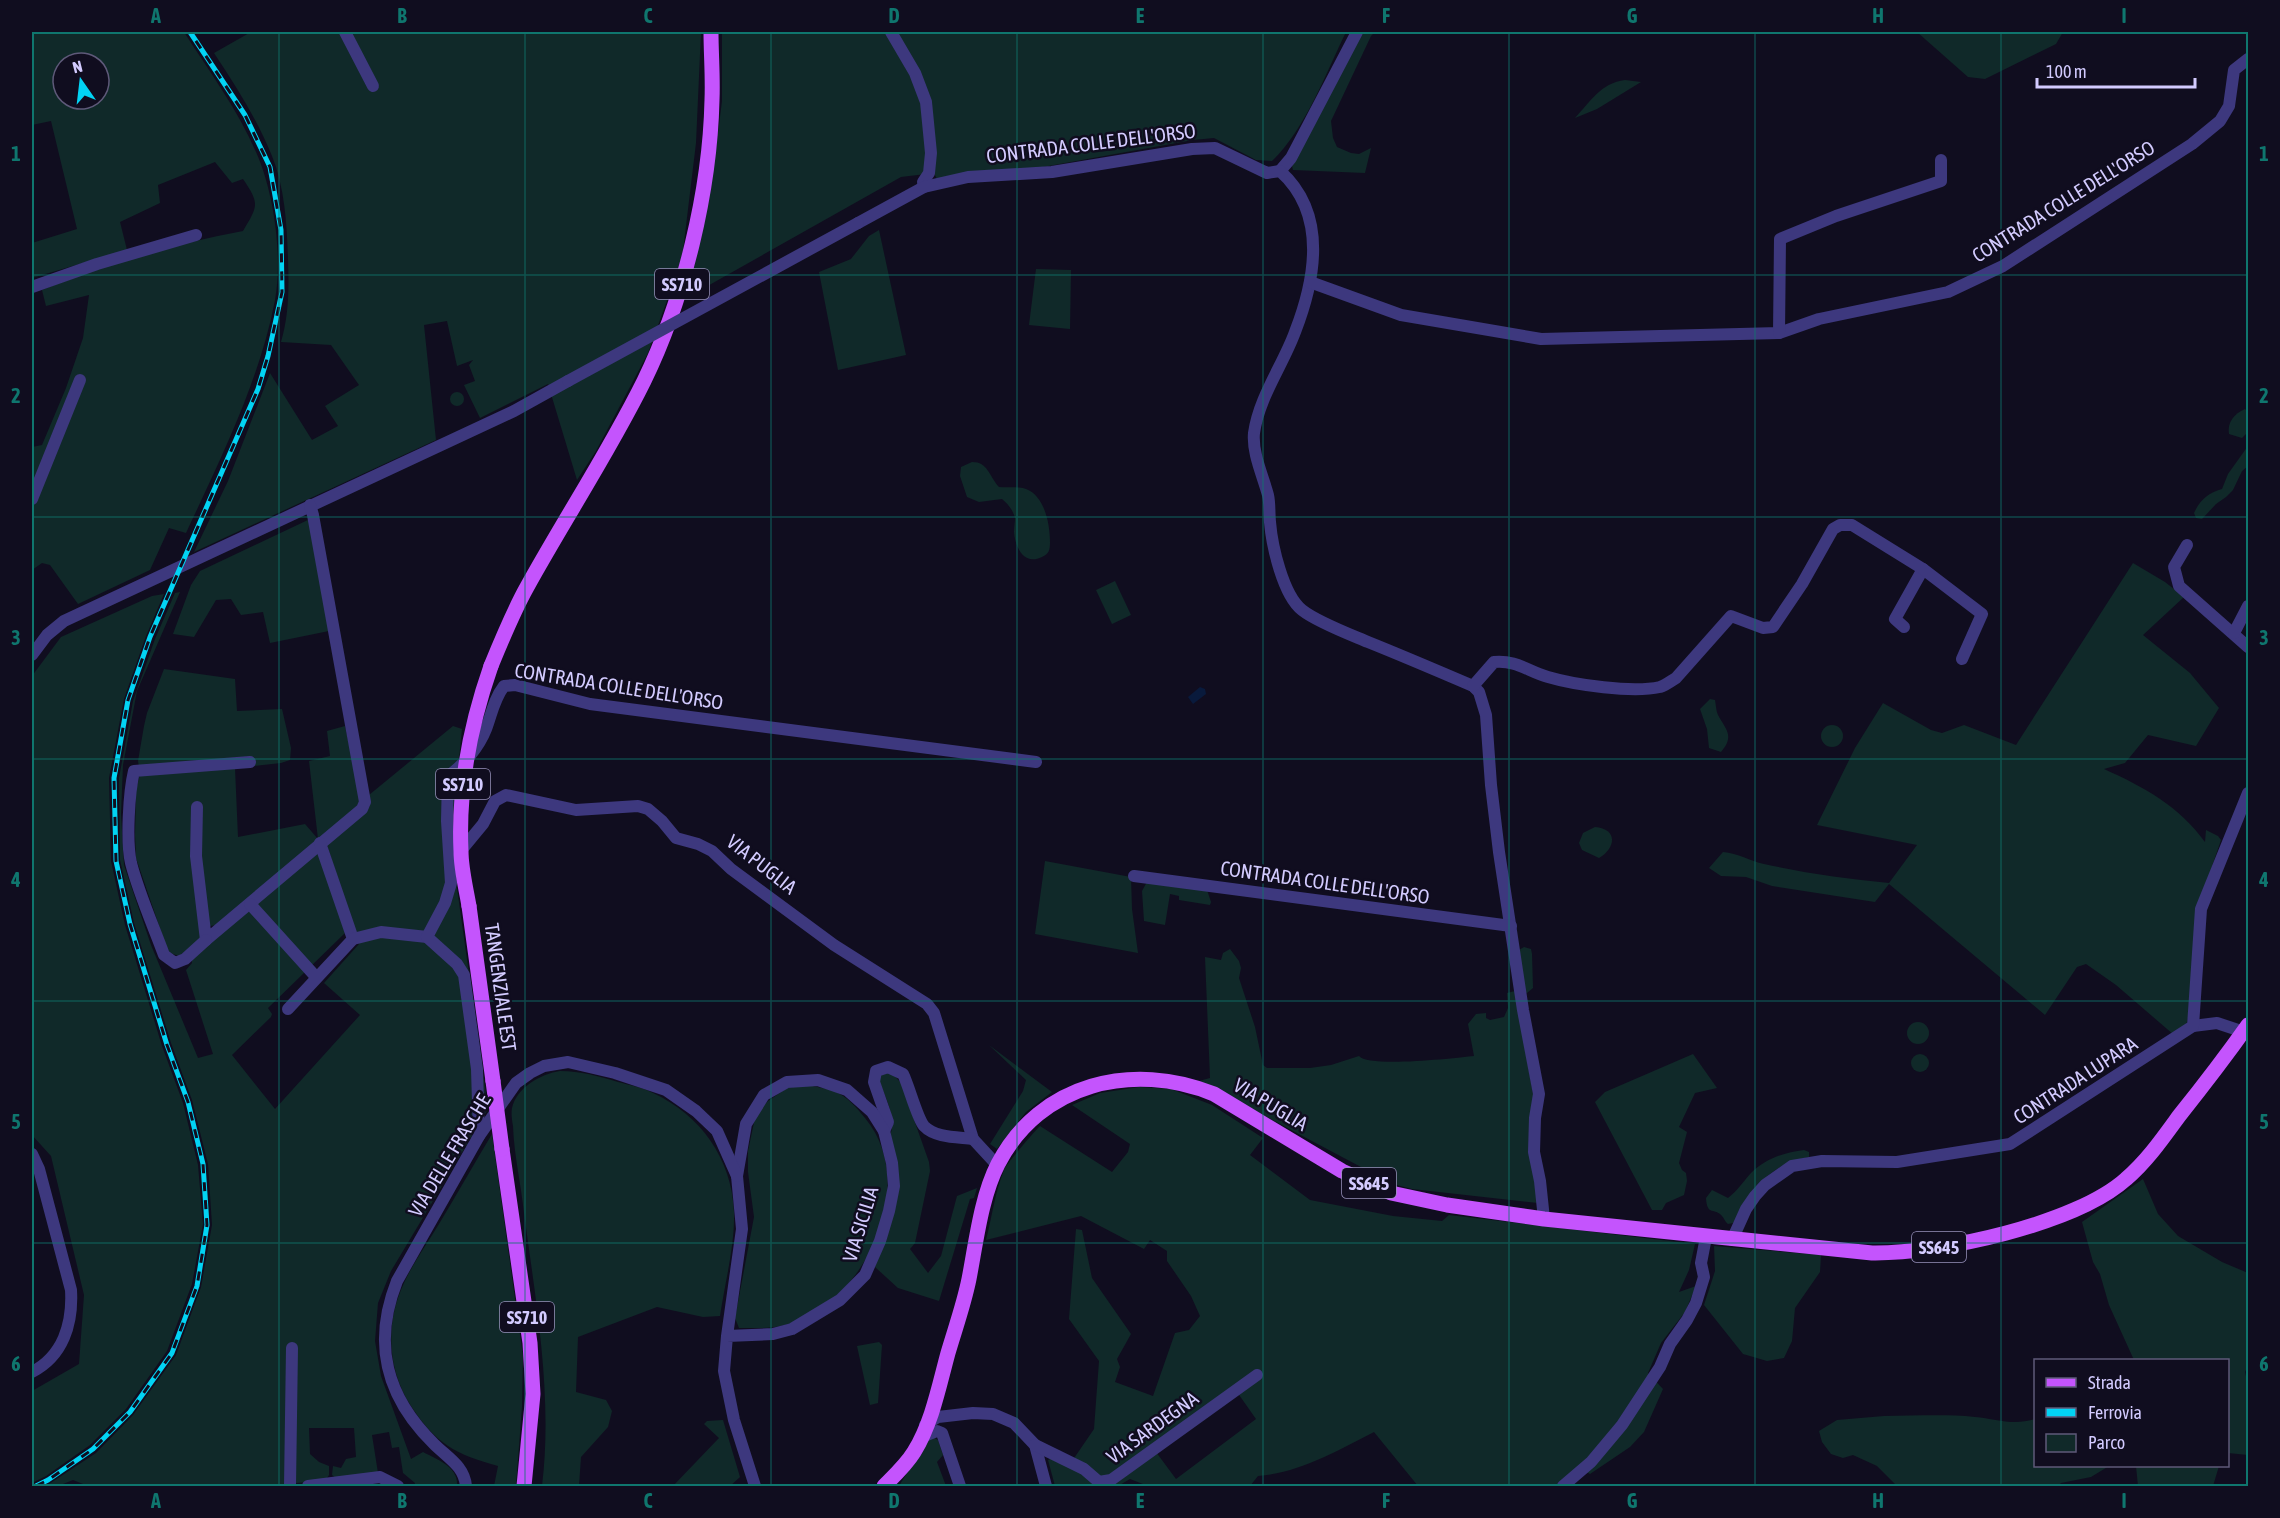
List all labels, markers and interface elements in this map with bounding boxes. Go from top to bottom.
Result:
text: A [150,4,161,27]
text: B [397,4,407,27]
text: C [644,4,653,27]
text: D [888,4,900,27]
text: E [1136,4,1145,27]
text: F [1382,4,1390,27]
text: G [1627,4,1638,27]
text: H [1872,4,1884,27]
text: I [2121,4,2127,27]
north arrow [51,51,111,111]
scale bar [2037,51,2194,89]
text: N [71,57,84,76]
text: 100 m [2046,61,2087,82]
street label: CONTRADA COLLE DELL'ORSO [985,119,1197,167]
street label: CONTRADA COLLE DELL'ORSO [1968,135,2158,267]
text: 1 [11,142,21,165]
text: 1 [2259,142,2269,165]
road number: SS710 [655,269,709,299]
text: 2 [11,384,21,407]
text: 2 [2259,384,2269,407]
text: 3 [11,626,21,649]
text: 3 [2259,626,2269,649]
street label: CONTRADA COLLE DELL'ORSO [513,658,725,714]
road number: SS710 [436,769,490,799]
street label: VIA PUGLIA [723,830,802,899]
street label: CONTRADA COLLE DELL'ORSO [1219,856,1431,908]
text: 4 [10,868,21,891]
text: 4 [2258,868,2269,891]
street label: TANGENZIALE EST [481,921,521,1053]
street label: CONTRADA LUPARA [2009,1031,2141,1128]
street label: VIA PUGLIA [1230,1073,1312,1135]
street label: VIA DELLE FRASCHE [403,1089,495,1221]
text: 5 [11,1110,21,1133]
text: 5 [2259,1110,2269,1133]
road number: SS645 [1342,1168,1396,1198]
street label: VIA SICILIA [838,1183,882,1265]
road number: SS645 [1912,1232,1966,1262]
road number: SS710 [500,1302,554,1332]
text: 6 [11,1352,21,1375]
text: 6 [2259,1352,2269,1375]
legend [2034,1359,2229,1467]
text: Strada [2088,1372,2131,1393]
street label: VIA SARDEGNA [1102,1386,1202,1468]
text: Ferrovia [2088,1402,2142,1423]
text: Parco [2088,1432,2125,1453]
text: A [150,1489,161,1512]
text: B [397,1489,407,1512]
text: C [644,1489,653,1512]
text: D [888,1489,900,1512]
text: E [1136,1489,1145,1512]
text: F [1382,1489,1390,1512]
text: G [1627,1489,1638,1512]
text: H [1872,1489,1884,1512]
text: I [2121,1489,2127,1512]

